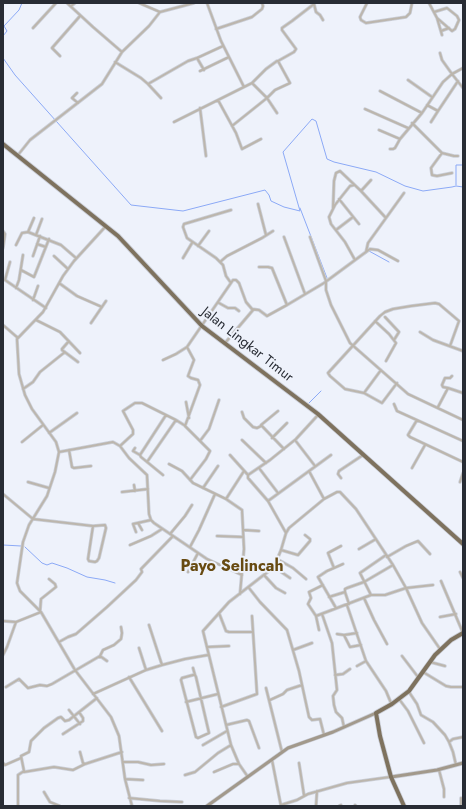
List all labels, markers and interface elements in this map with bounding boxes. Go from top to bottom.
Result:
street label: Jalan Lingkar Timur [198,304,296,386]
district label: Payo Selincah [180,557,284,577]

